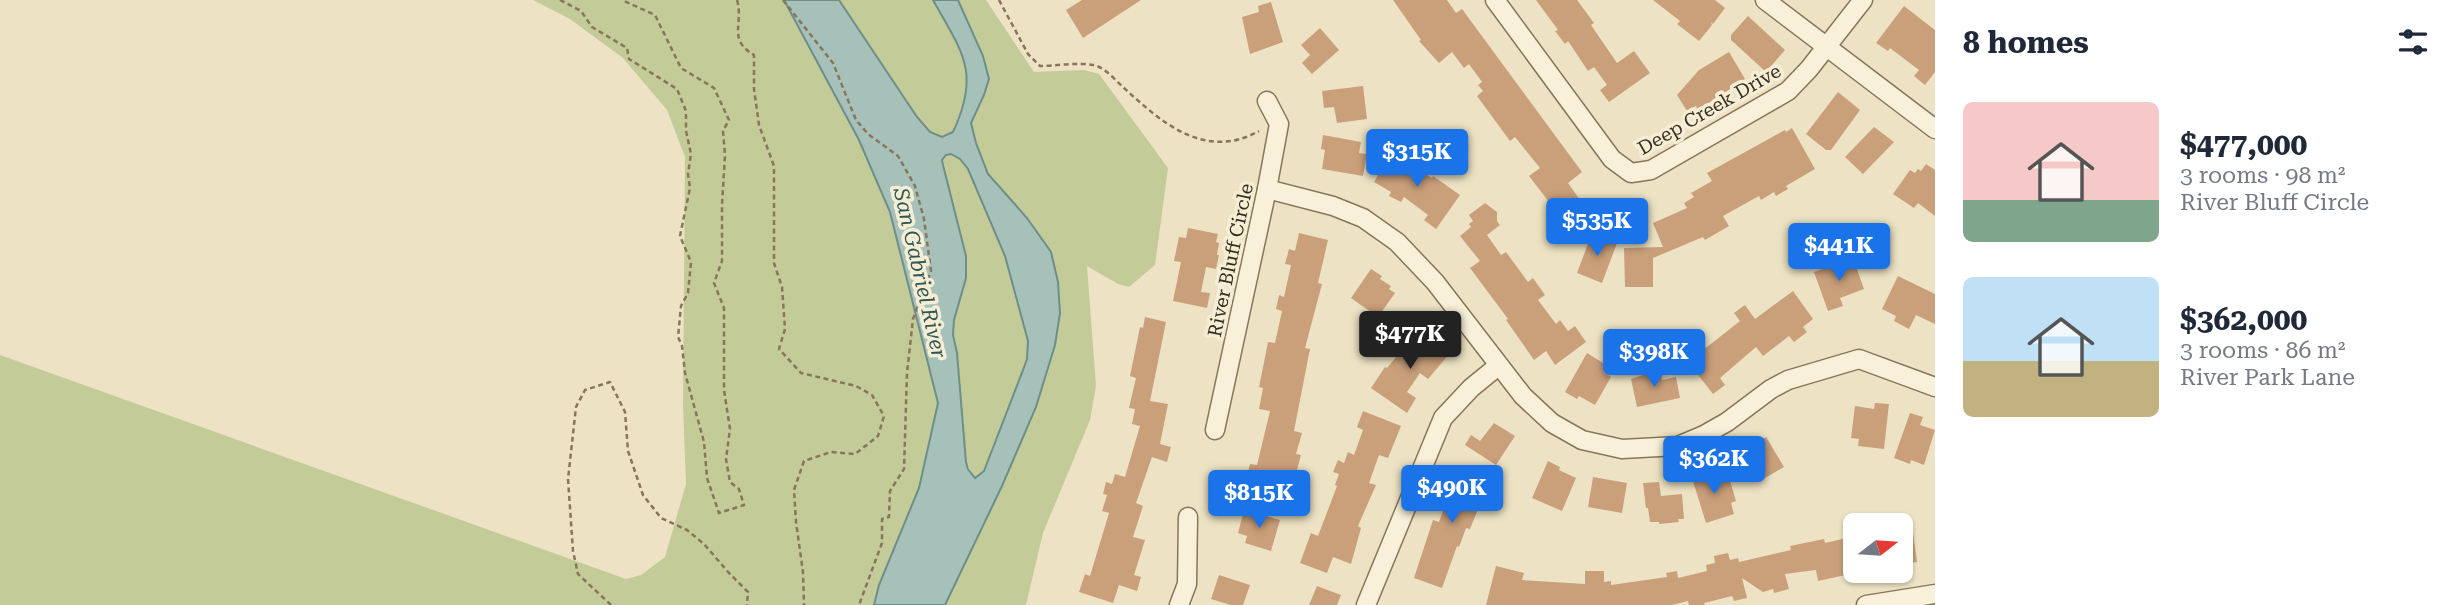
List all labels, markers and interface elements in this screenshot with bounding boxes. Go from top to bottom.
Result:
icon: filters [2394,23,2432,61]
text: 8 homes [1963,25,2089,60]
street label: Deep Creek Drive [1634,59,1785,160]
text: $477,000 [2180,127,2307,162]
pin: $315K [1368,130,1466,189]
icon: home [2019,130,2103,214]
text: $315K [1382,138,1452,165]
text: 3 rooms · 98 m² [2180,162,2346,189]
street label: River Bluff Circle [1203,181,1258,339]
water label: San Gabriel River [889,185,951,361]
text: River Bluff Circle [2180,189,2369,216]
pin: $535K [1548,198,1646,258]
text: $535K [1562,207,1632,234]
pin: $441K [1790,224,1888,283]
text: $441K [1804,232,1874,259]
text: $362,000 [2180,302,2307,337]
icon: home [2019,305,2103,389]
pin: $477K [1361,312,1459,371]
text: $477K [1375,320,1445,347]
pin: $398K [1605,330,1703,389]
text: 3 rooms · 86 m² [2180,337,2346,364]
text: $398K [1619,338,1689,365]
text: River Park Lane [2180,364,2355,391]
pin: $362K [1665,436,1763,496]
text: $362K [1679,445,1749,472]
pin: $490K [1403,466,1501,525]
pin: $815K [1210,470,1308,530]
text: $490K [1417,474,1487,501]
text: $815K [1224,479,1294,506]
north arrow [1843,513,1913,583]
map controls [1843,513,1913,583]

